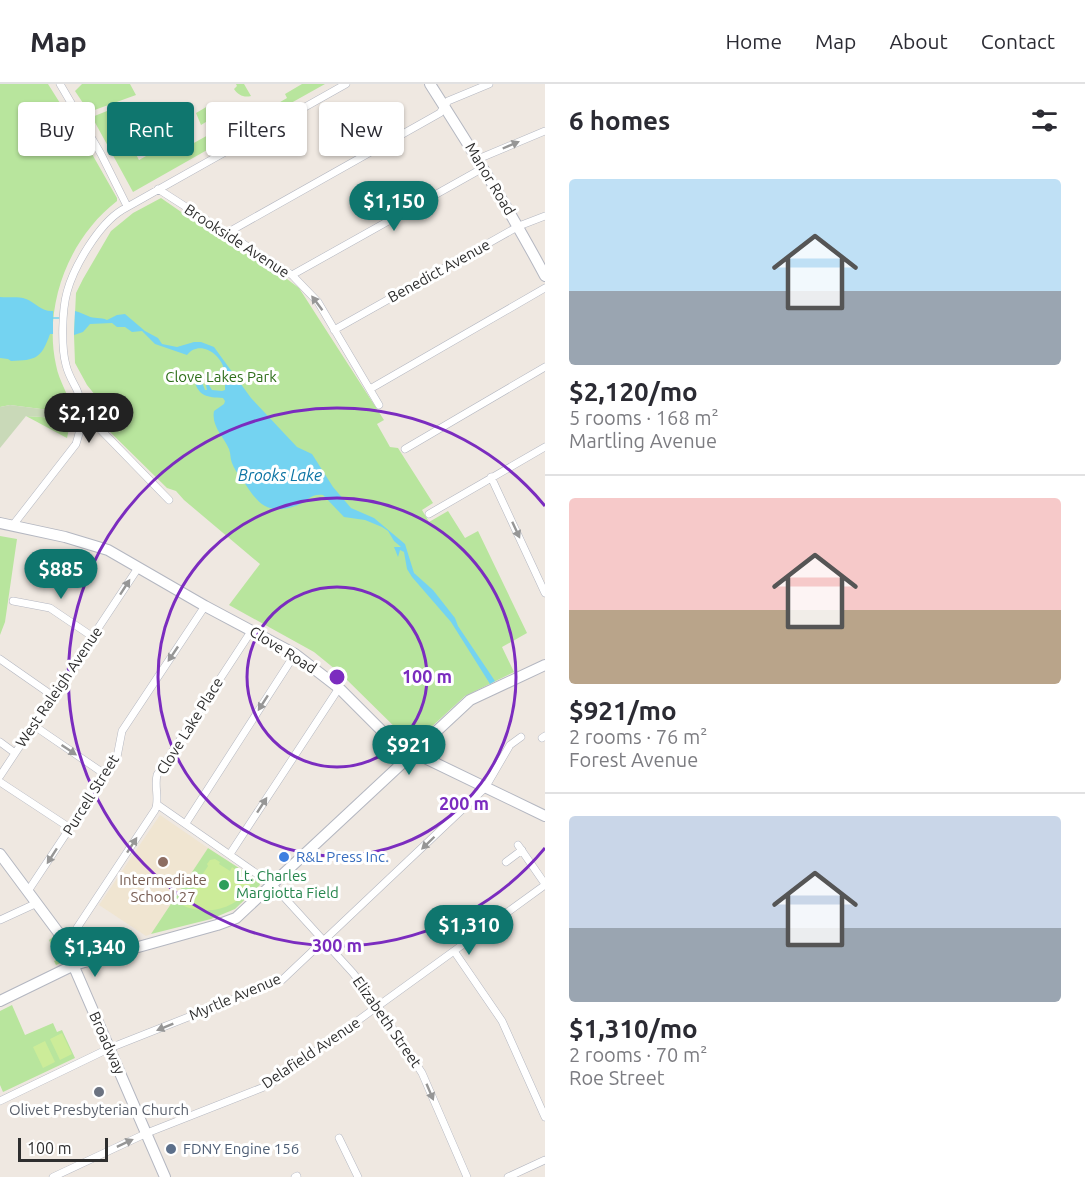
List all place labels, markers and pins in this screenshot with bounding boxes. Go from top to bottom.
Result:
pin: $1,150 [345,181,443,232]
pin: $2,120 [40,393,138,444]
pin: $885 [25,549,97,600]
centre of rings [327,667,347,687]
pin: $921 [373,725,445,776]
place label: R&L Press Inc. [296,848,389,865]
marker: R&L Press Inc. [277,850,291,864]
marker: Intermediate School 27 [156,855,170,869]
place label: Lt. Charles Margiotta Field [236,867,339,901]
place label: Intermediate School 27 [119,871,207,905]
marker: Lt. Charles Margiotta Field [217,878,231,892]
pin: $1,310 [420,905,518,956]
pin: $1,340 [46,927,144,978]
marker: Olivet Presbyterian Church [92,1085,106,1099]
place label: Olivet Presbyterian Church [9,1101,189,1118]
place label: FDNY Engine 156 [183,1140,299,1157]
marker: FDNY Engine 156 [164,1142,178,1156]

